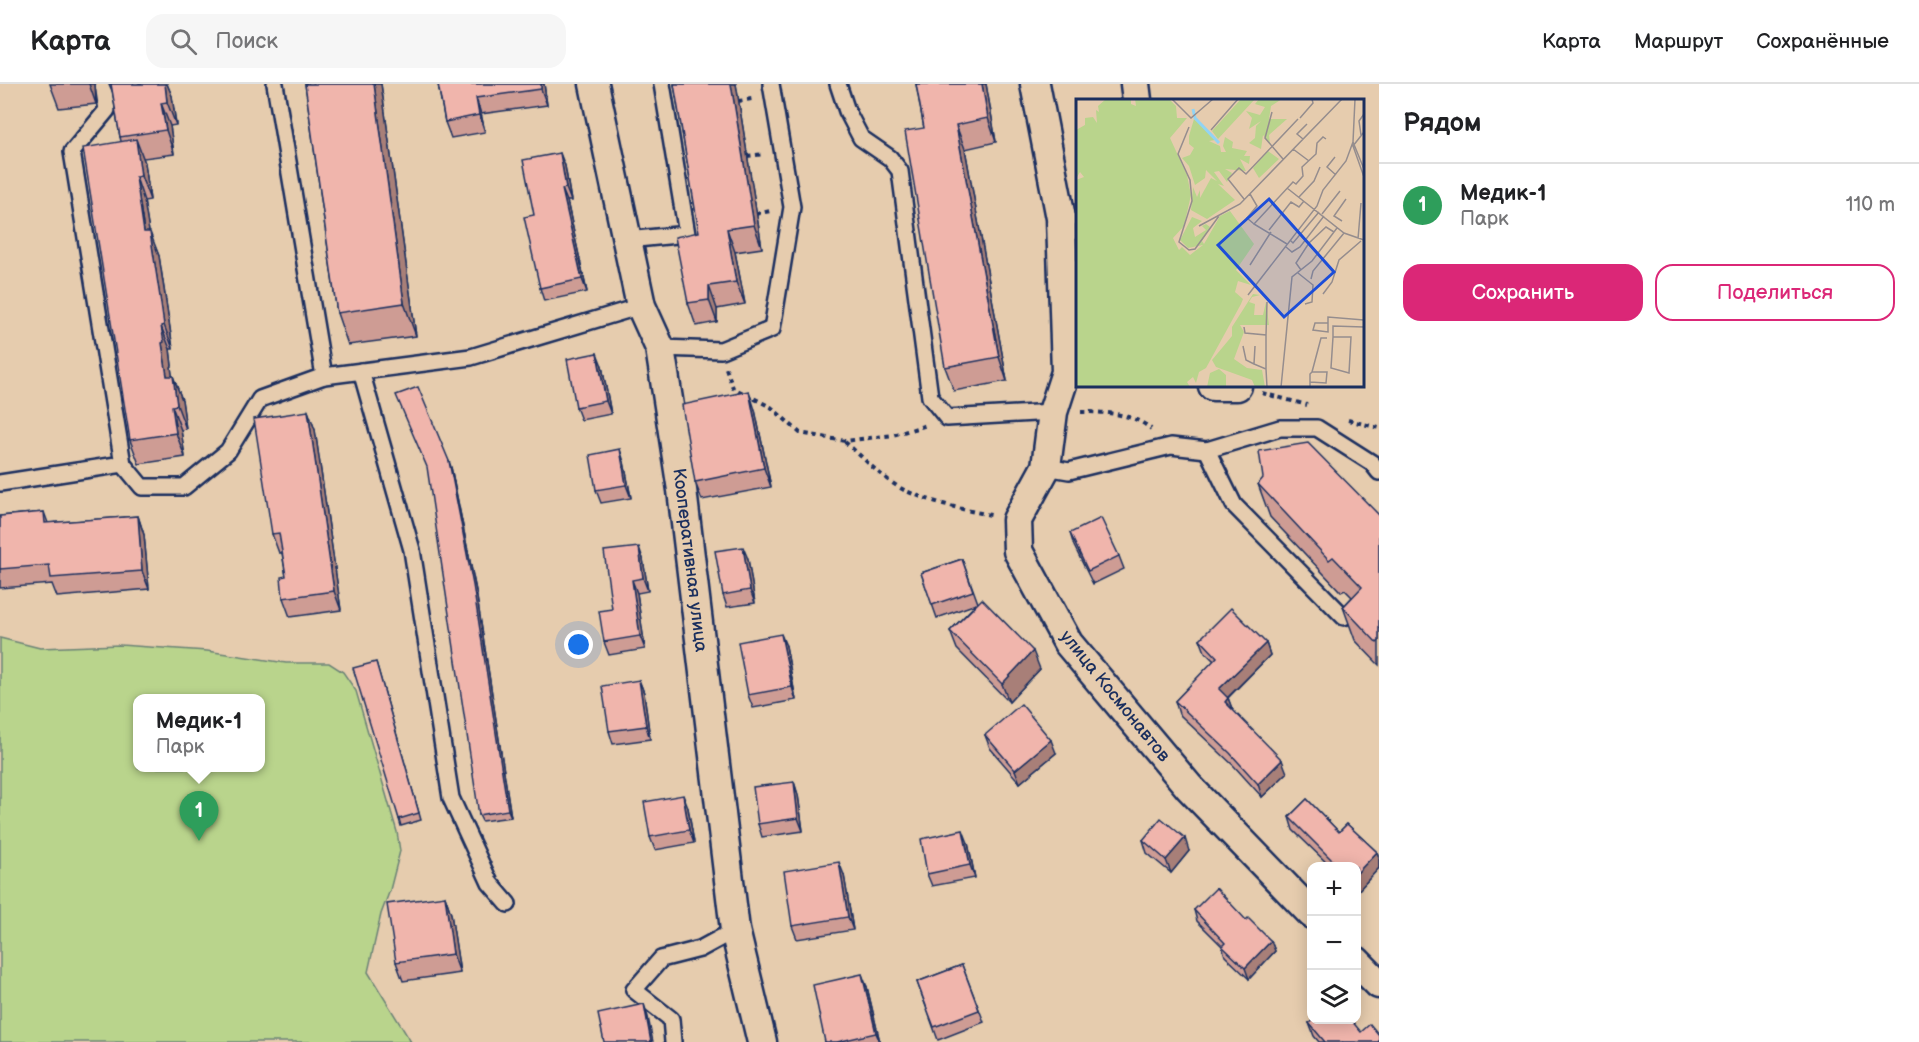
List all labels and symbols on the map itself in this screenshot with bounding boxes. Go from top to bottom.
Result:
inset map [1076,99,1364,387]
street label: Кооперативная улица [668,467,712,653]
street label: улица Космонавтов [1056,626,1175,766]
your location [564,630,593,659]
pin: 1 [180,792,218,841]

